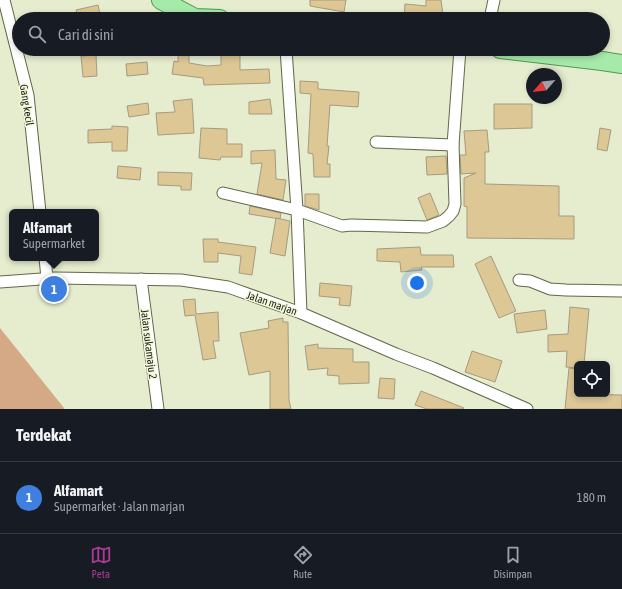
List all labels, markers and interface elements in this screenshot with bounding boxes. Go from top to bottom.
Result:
search box [12,12,610,56]
icon: search [26,23,48,45]
text: Cari di sini [58,26,114,43]
north arrow [526,68,562,104]
street label: Gang kecil [18,84,36,127]
popup [9,209,99,261]
text: Alfamart [23,219,72,236]
text: Supermarket [23,236,85,251]
your location [407,273,427,293]
pin: 1 [41,274,67,304]
street label: Jalan marjan [245,289,299,317]
street label: Jalan sukamaju 2 [139,308,159,380]
map controls [574,361,610,397]
button: locate [574,361,610,397]
text: Terdekat [16,425,71,445]
text: Alfamart [54,482,103,499]
text: 1 [26,490,32,505]
text: 180 m [577,490,606,505]
text: Supermarket · Jalan marjan [54,499,185,514]
tab: Peta [90,544,112,580]
tab: Rute [292,544,314,580]
tab: Disimpan [493,544,532,580]

